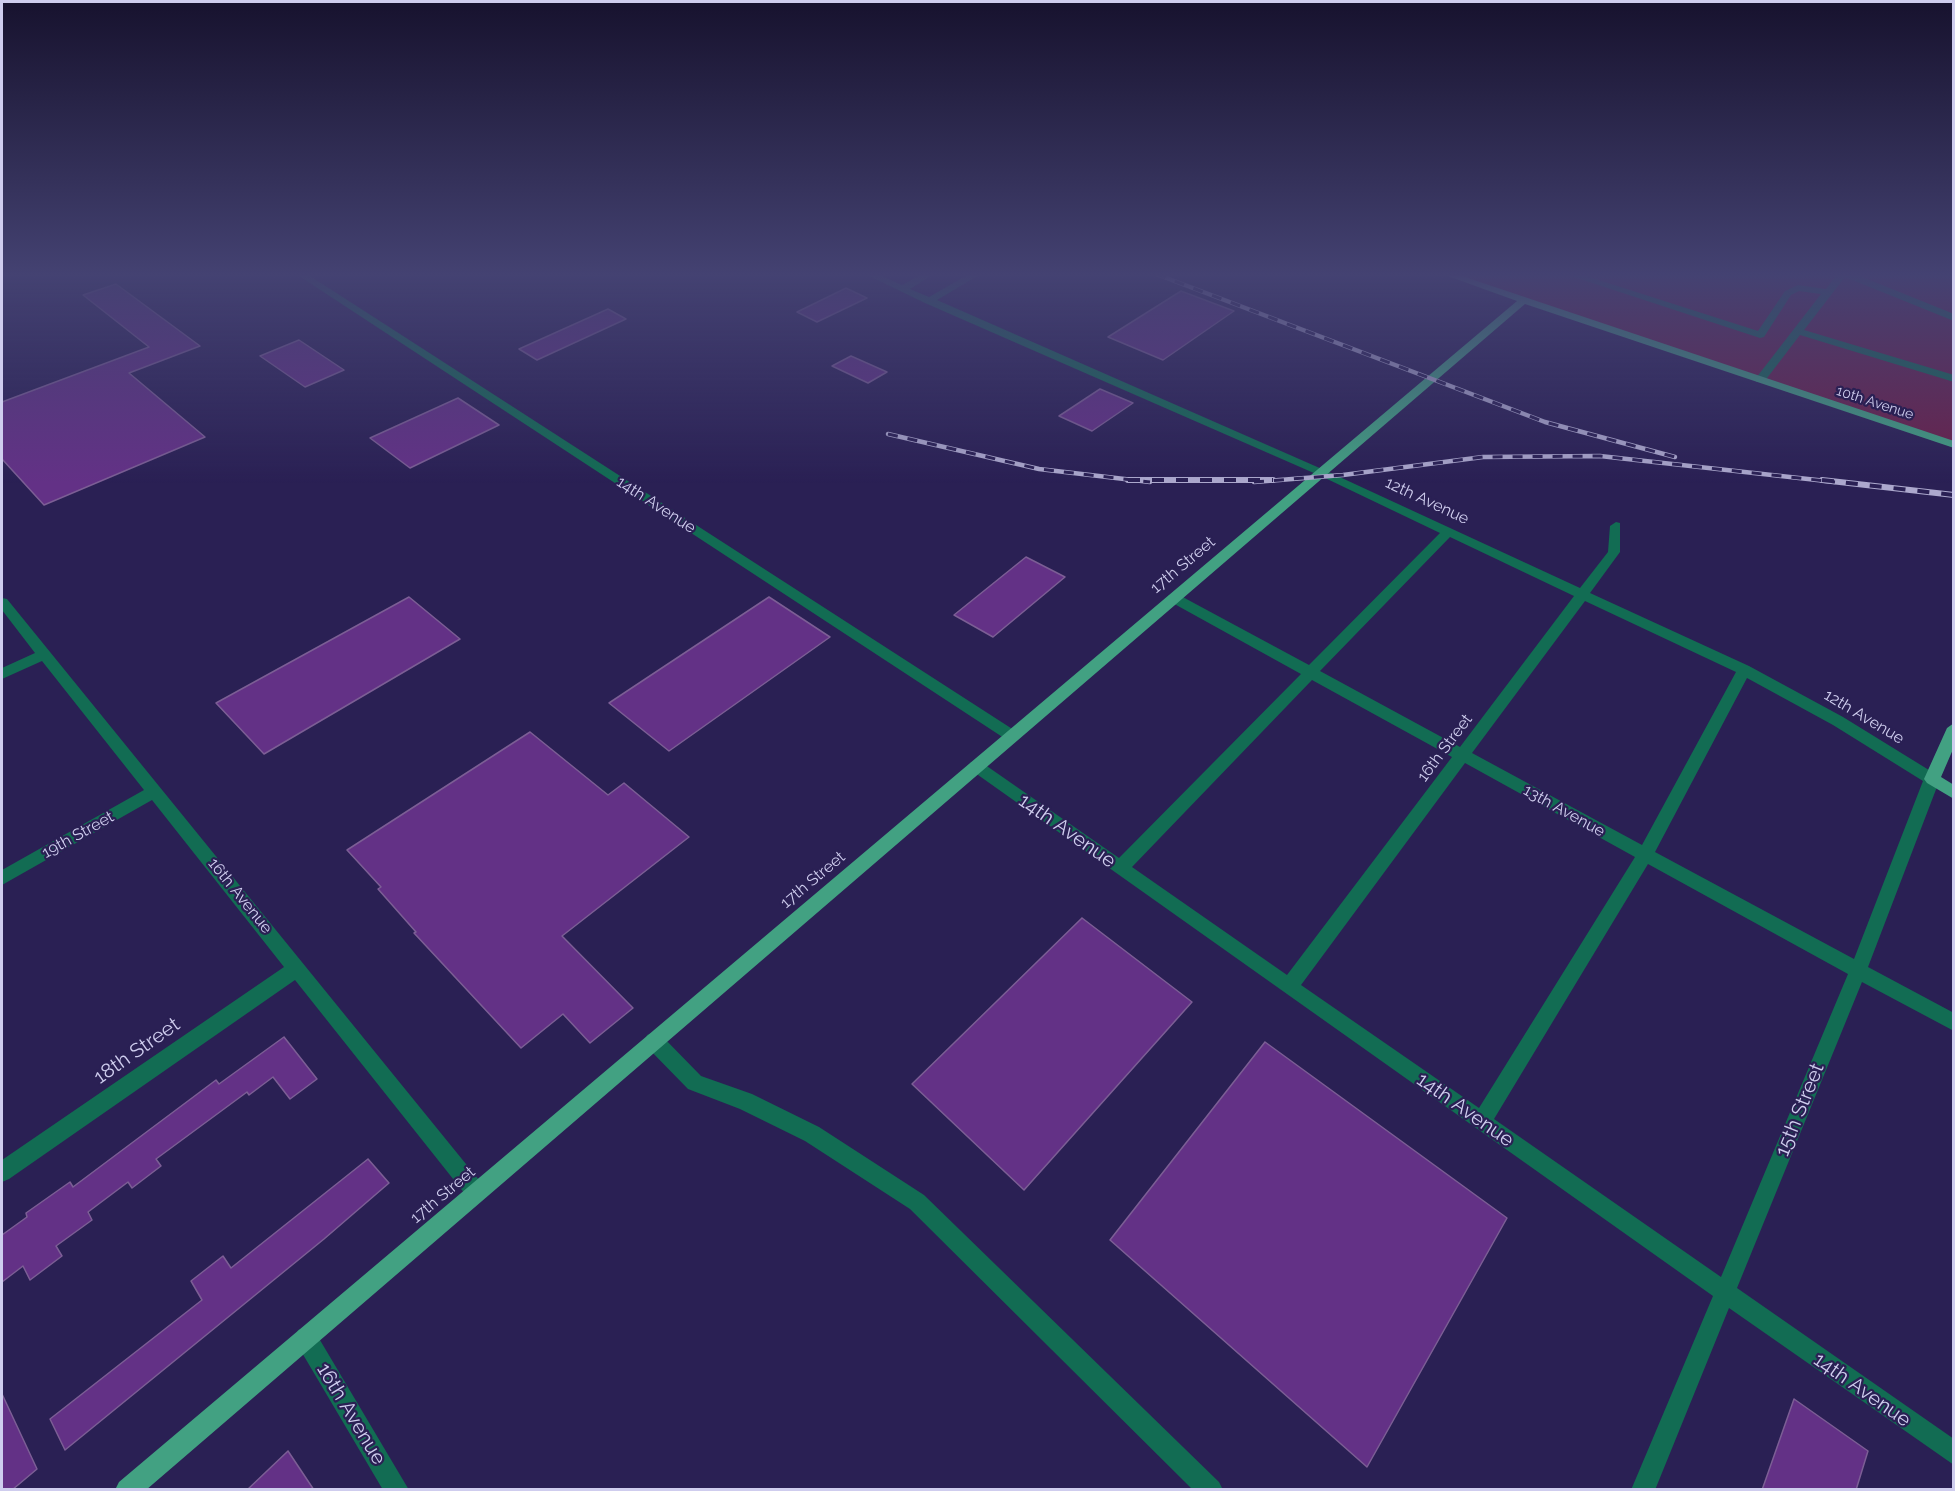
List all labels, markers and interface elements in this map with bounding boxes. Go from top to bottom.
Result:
street label: 10th Avenue [1834,383,1916,423]
street label: 14th Avenue [613,472,699,538]
street label: 12th Avenue [1382,473,1472,529]
street label: 17th Street [1147,532,1219,598]
street label: 12th Avenue [1820,686,1908,748]
street label: 16th Street [1413,710,1477,786]
street label: 13th Avenue [1520,781,1608,841]
street label: 14th Avenue [1014,789,1120,873]
street label: 19th Street [39,807,117,863]
street label: 17th Street [777,847,849,913]
street label: 16th Avenue [204,854,276,938]
street label: 18th Street [89,1013,185,1089]
street label: 15th Street [1770,1060,1830,1160]
street label: 14th Avenue [1412,1068,1518,1152]
street label: 17th Street [407,1162,479,1228]
street label: 14th Avenue [1809,1348,1915,1432]
street label: 16th Avenue [311,1359,391,1469]

